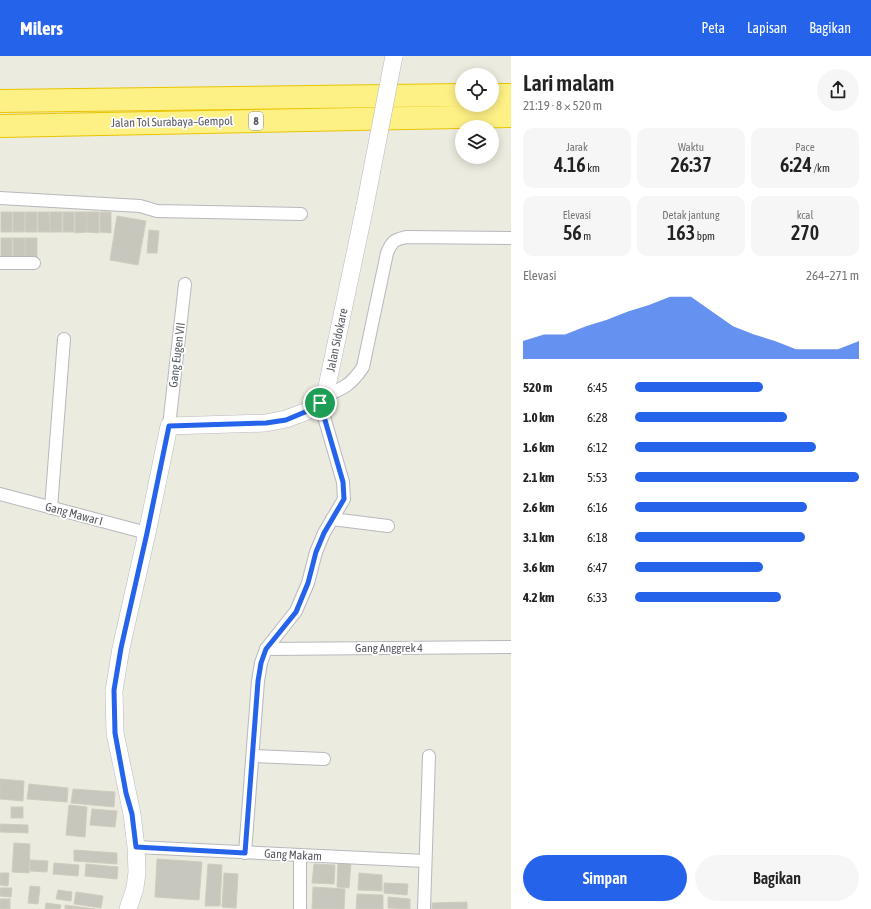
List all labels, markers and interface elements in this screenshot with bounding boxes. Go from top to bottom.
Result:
text: Milers [20,17,63,39]
text: Peta [701,20,725,36]
text: Lapisan [747,20,787,36]
text: Bagikan [809,20,851,36]
map controls [455,68,499,164]
button: locate [455,68,499,112]
button: share [817,69,859,111]
text: Lari malam [523,70,614,96]
text: 21:19 · 8 × 520 m [523,98,602,113]
road number: 8 [249,112,263,130]
street label: Jalan Tol Surabaya–Gempol [111,114,234,130]
button: layers [455,120,499,164]
text: Jarak [566,141,588,153]
text: Waktu [678,141,704,153]
text: Pace [795,141,815,153]
text: 4.16 [554,153,586,176]
text: 26:37 [670,153,712,176]
text: 6:24 [780,153,812,176]
text: km [586,162,600,174]
text: /km [812,162,830,174]
text: Elevasi [563,209,591,221]
text: Detak jantung [662,209,720,221]
text: kcal [797,209,813,221]
text: 56 [563,221,582,244]
text: 163 [667,221,695,244]
text: 270 [791,221,819,244]
text: m [582,230,591,242]
text: bpm [695,230,715,242]
text: Elevasi [523,268,556,283]
text: 264–271 m [806,268,859,283]
street label: Jalan Sidokare [323,307,351,373]
street label: Gang Eugen VII [166,322,188,388]
text: 520 m [523,380,552,395]
text: 6:45 [587,380,608,395]
pin [303,386,337,420]
icon: arrive [309,392,331,414]
text: 1.0 km [523,410,554,425]
text: 6:28 [587,410,608,425]
text: 1.6 km [523,440,554,455]
text: 6:12 [587,440,608,455]
text: 2.1 km [523,470,554,485]
text: 5:53 [587,470,608,485]
street label: Gang Mawar I [44,500,104,528]
text: 2.6 km [523,500,554,515]
text: 6:16 [587,500,608,515]
text: 3.1 km [523,530,554,545]
text: 6:18 [587,530,608,545]
text: 3.6 km [523,560,554,575]
text: 6:47 [587,560,608,575]
text: 4.2 km [523,590,554,605]
text: 6:33 [587,590,608,605]
street label: Gang Anggrek 4 [355,641,423,655]
street label: Gang Makam [264,847,322,863]
button: Simpan [523,855,687,901]
button: Bagikan [695,855,859,901]

